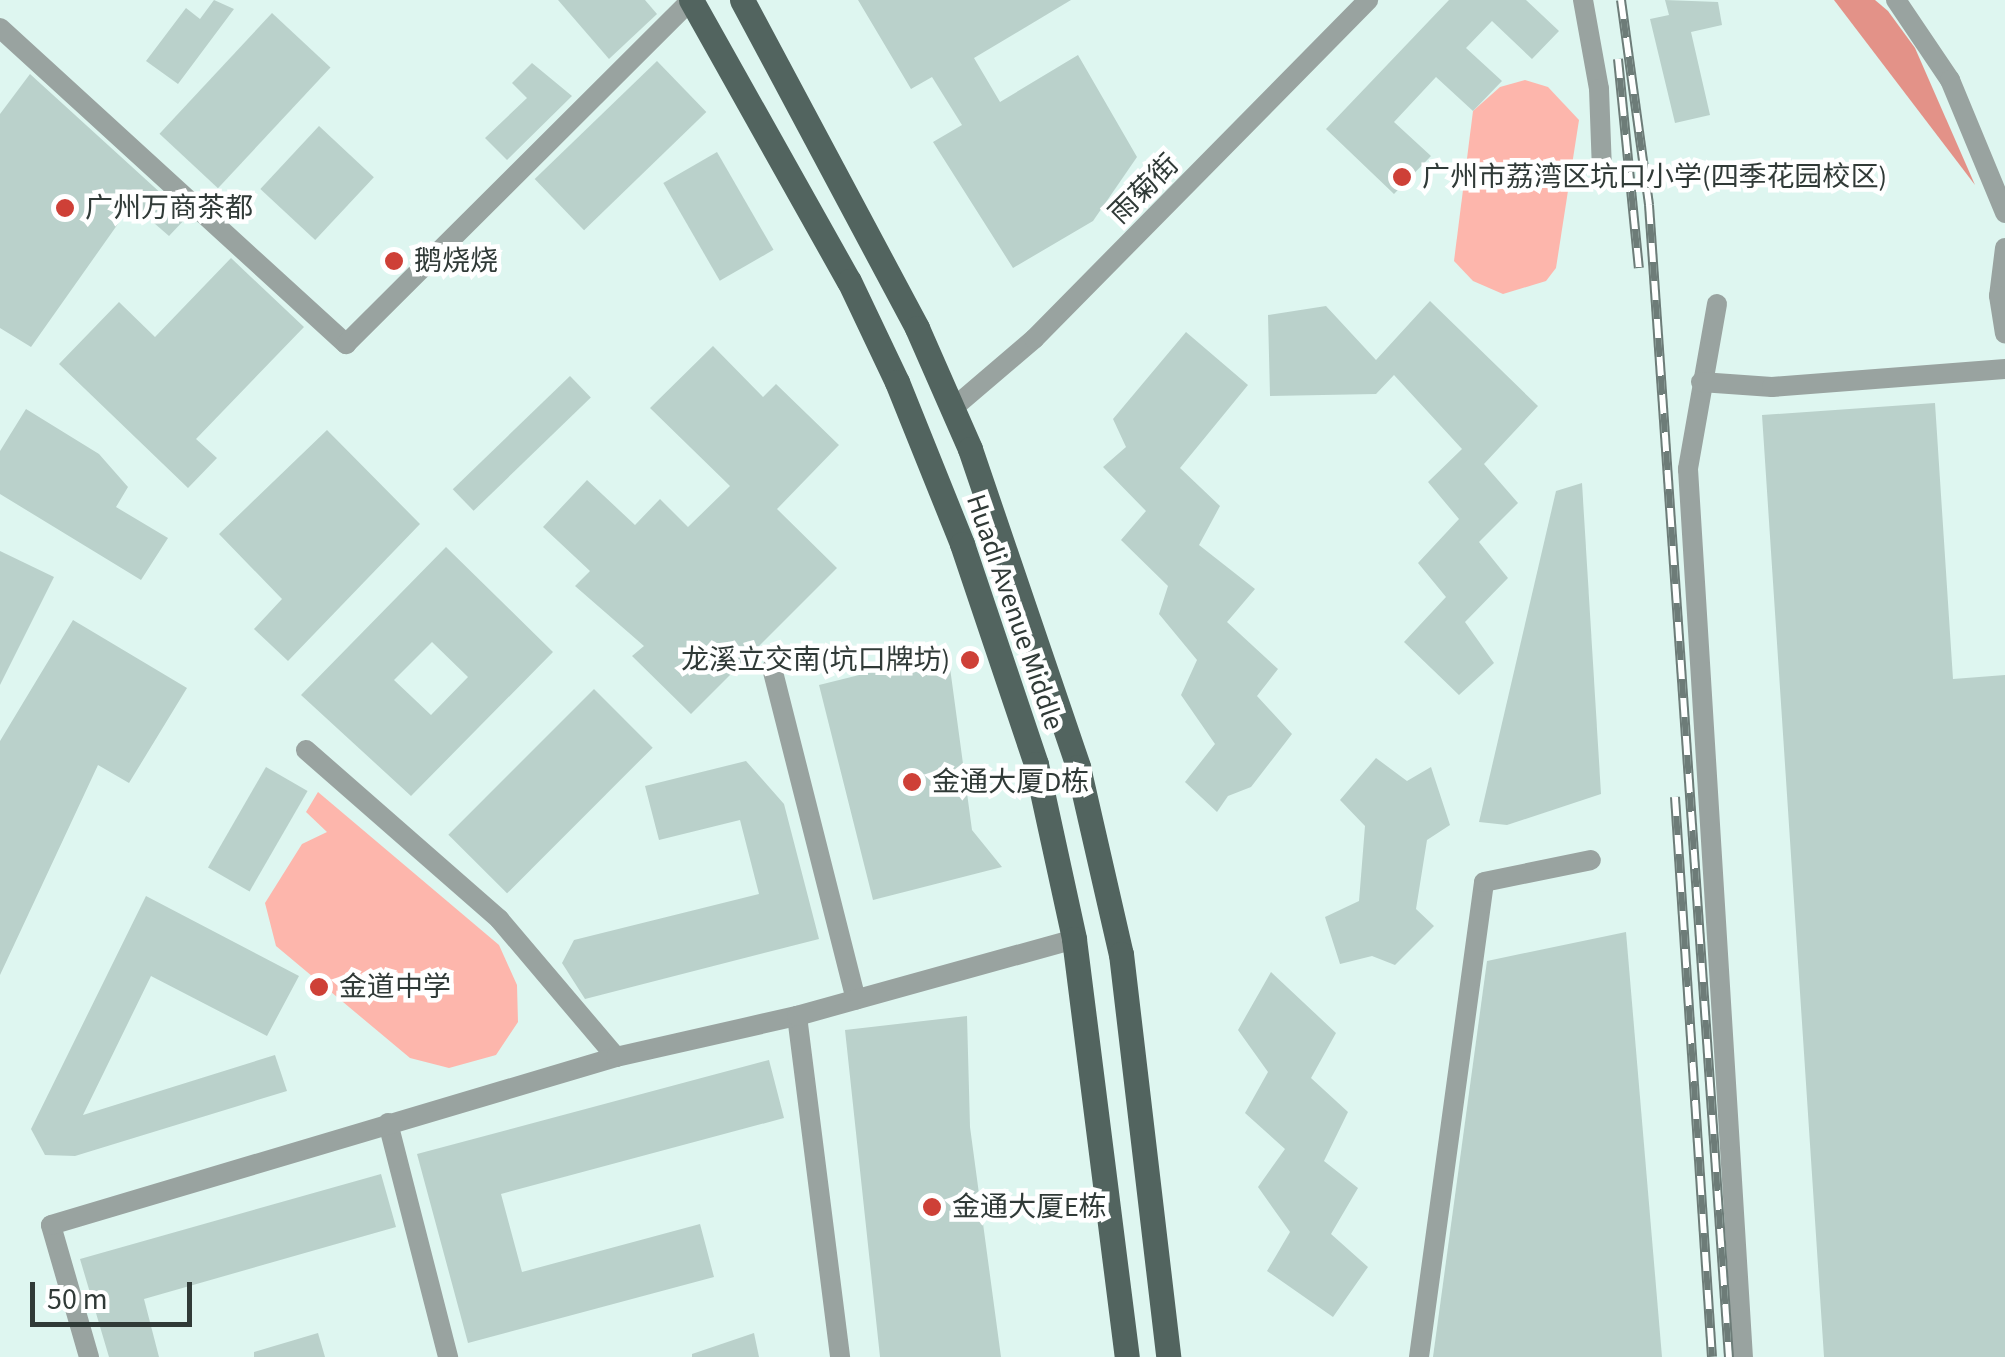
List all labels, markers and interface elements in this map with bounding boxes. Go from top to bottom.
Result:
street label: 雨菊街 [1102,147,1186,231]
place label: 广州市荔湾区坑口小学(四季花园校区) [1422,160,1887,194]
marker: 广州市荔湾区坑口小学(四季花园校区) [1391,166,1413,188]
place label: 广州万商茶都 [85,191,253,225]
marker: 广州万商茶都 [54,197,76,219]
place label: 鹅烧烧 [414,244,498,278]
marker: 鹅烧烧 [383,250,405,272]
street label: Huadi Avenue Middle [959,490,1071,734]
place label: 龙溪立交南(坑口牌坊) [681,643,950,677]
marker: 龙溪立交南(坑口牌坊) [959,649,981,671]
place label: 金通大厦D栋 [932,765,1089,799]
marker: 金通大厦D栋 [901,771,923,793]
place label: 金道中学 [339,970,451,1004]
marker: 金道中学 [308,976,330,998]
place label: 金通大厦E栋 [952,1190,1107,1224]
marker: 金通大厦E栋 [921,1196,943,1218]
scale bar [35,1262,198,1324]
text: 50 m [47,1278,108,1321]

